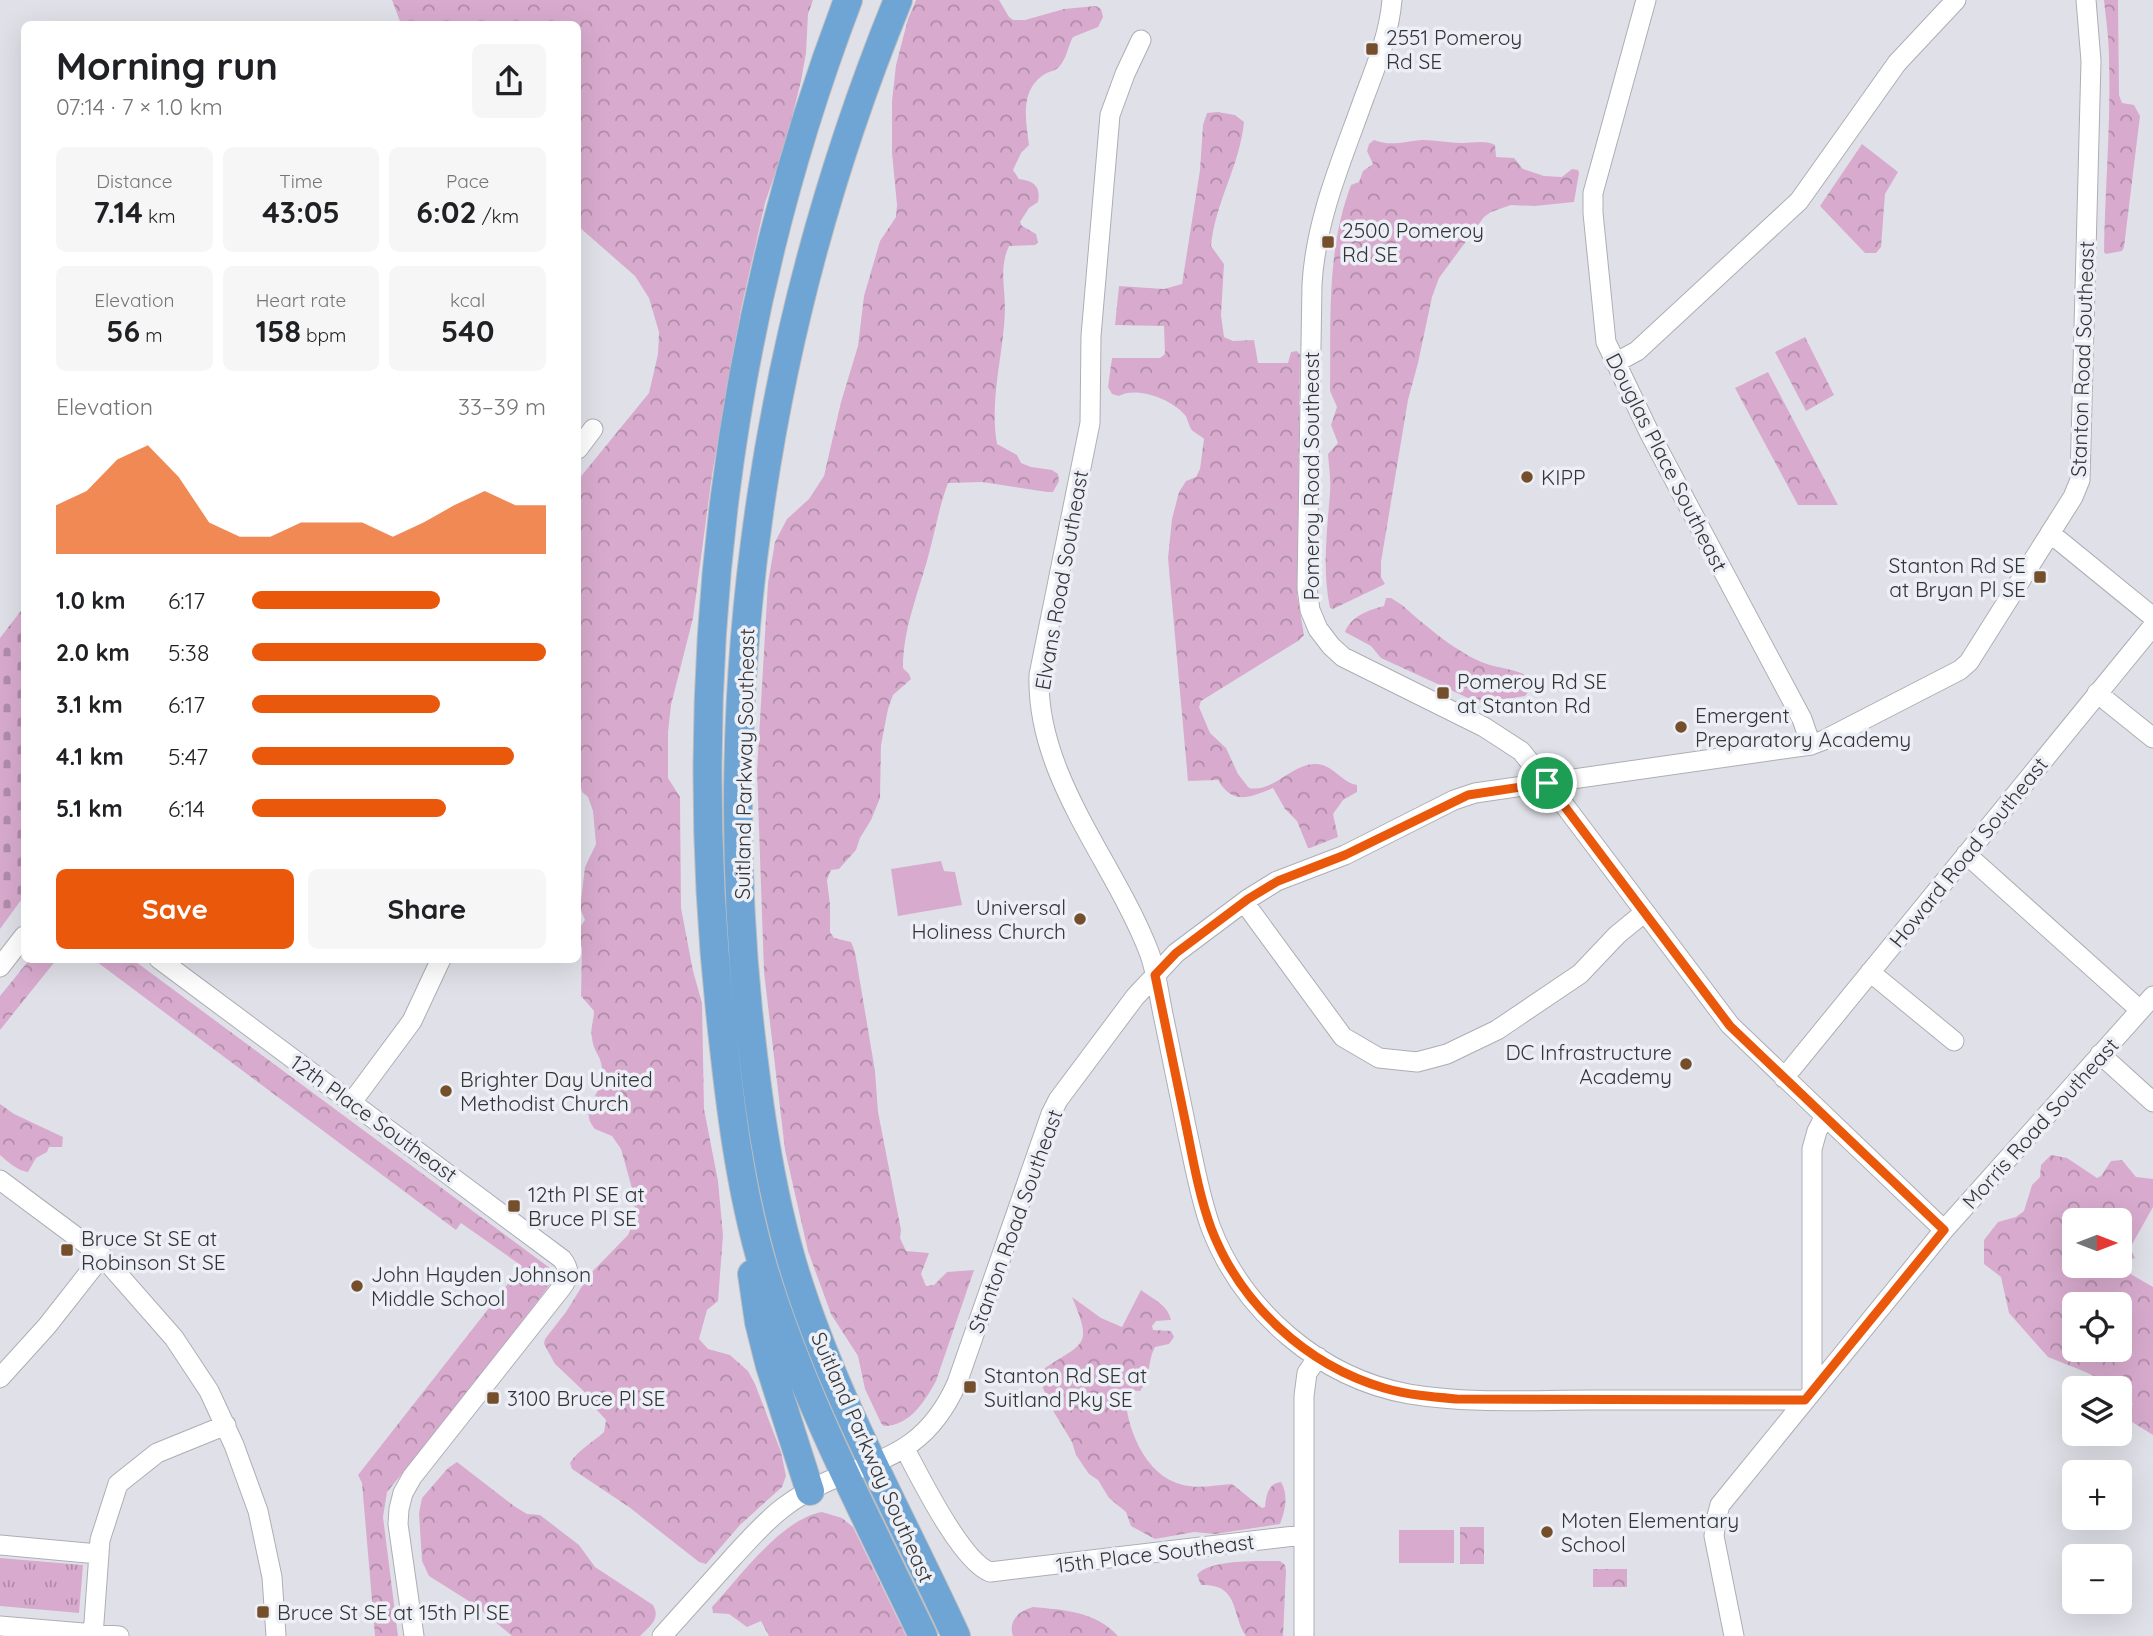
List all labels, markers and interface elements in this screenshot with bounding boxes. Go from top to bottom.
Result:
place label: 2551 Pomeroy Rd SE [1386,24,1522,74]
marker: 2551 Pomeroy Rd SE [1364,41,1380,57]
text: Morning run [56,42,278,90]
button: share [472,44,546,118]
text: 07:14 · 7 × 1.0 km [56,92,223,121]
text: Distance [96,169,172,193]
text: Time [279,169,323,193]
text: Pace [446,169,489,193]
text: 7.14 [93,193,143,231]
text: 43:05 [262,193,340,231]
text: 6:02 [416,193,477,231]
text: km [143,204,176,228]
text: /km [477,204,519,228]
place label: 2500 Pomeroy Rd SE [1342,217,1484,267]
marker: 2500 Pomeroy Rd SE [1320,234,1336,250]
street label: Stanton Road Southeast [2065,240,2099,478]
text: Elevation [94,288,174,312]
text: Heart rate [256,288,346,312]
text: kcal [450,288,485,312]
text: 56 [106,312,140,350]
text: 158 [256,312,301,350]
text: 540 [441,312,494,350]
text: m [140,323,163,347]
text: bpm [301,323,346,347]
street label: Douglas Place Southeast [1601,348,1733,576]
street label: Pomeroy Road Southeast [1298,352,1324,600]
text: Elevation [56,392,153,421]
text: 33–39 m [458,392,546,421]
place label: KIPP [1541,464,1585,490]
street label: Elvans Road Southeast [1029,468,1093,692]
marker: KIPP [1519,469,1535,485]
place label: Stanton Rd SE at Bryan Pl SE [1888,552,2026,602]
marker: Stanton Rd SE at Bryan Pl SE [2032,569,2048,585]
text: 1.0 km [56,586,126,615]
text: 6:17 [168,586,205,615]
street label: Suitland Parkway Southeast [729,628,759,900]
text: 2.0 km [56,638,130,667]
text: 5:38 [168,638,209,667]
place label: Pomeroy Rd SE at Stanton Rd [1457,668,1607,718]
marker: Pomeroy Rd SE at Stanton Rd [1435,685,1451,701]
text: 3.1 km [56,690,123,719]
text: 6:17 [168,690,205,719]
place label: Emergent Preparatory Academy [1695,702,1911,752]
marker: Emergent Preparatory Academy [1673,719,1689,735]
text: 4.1 km [56,742,124,771]
text: 5:47 [168,742,208,771]
street label: Howard Road Southeast [1883,752,2053,952]
pin [1517,753,1577,813]
icon: arrive [1528,764,1566,802]
text: 5.1 km [56,794,123,823]
text: 6:14 [168,794,205,823]
button: Save [56,869,294,949]
button: Share [308,869,546,949]
place label: Universal Holiness Church [911,894,1066,944]
marker: Universal Holiness Church [1072,911,1088,927]
street label: Morris Road Southeast [1956,1032,2124,1214]
place label: DC Infrastructure Academy [1506,1039,1672,1089]
street label: 12th Place Southeast [286,1049,462,1187]
marker: DC Infrastructure Academy [1678,1056,1694,1072]
place label: Brighter Day United Methodist Church [460,1066,653,1116]
marker: Brighter Day United Methodist Church [438,1083,454,1099]
street label: Stanton Road Southeast [962,1106,1068,1336]
place label: 12th Pl SE at Bruce Pl SE [528,1181,645,1231]
marker: 12th Pl SE at Bruce Pl SE [506,1198,522,1214]
north arrow [2062,1208,2132,1278]
map controls [2062,1208,2132,1614]
place label: Bruce St SE at Robinson St SE [81,1225,226,1275]
marker: Bruce St SE at Robinson St SE [59,1242,75,1258]
place label: John Hayden Johnson Middle School [371,1261,591,1311]
marker: John Hayden Johnson Middle School [349,1278,365,1294]
button: locate [2062,1292,2132,1362]
street label: Suitland Parkway Southeast [806,1328,940,1586]
place label: Stanton Rd SE at Suitland Pky SE [984,1362,1147,1412]
button: layers [2062,1376,2132,1446]
marker: Stanton Rd SE at Suitland Pky SE [962,1379,978,1395]
place label: 3100 Bruce Pl SE [507,1385,666,1411]
marker: 3100 Bruce Pl SE [485,1390,501,1406]
button: + [2062,1460,2132,1530]
place label: Moten Elementary School [1561,1507,1739,1557]
marker: Moten Elementary School [1539,1524,1555,1540]
street label: 15th Place Southeast [1054,1528,1256,1578]
button: − [2062,1544,2132,1614]
place label: Bruce St SE at 15th Pl SE [277,1599,510,1625]
marker: Bruce St SE at 15th Pl SE [255,1604,271,1620]

